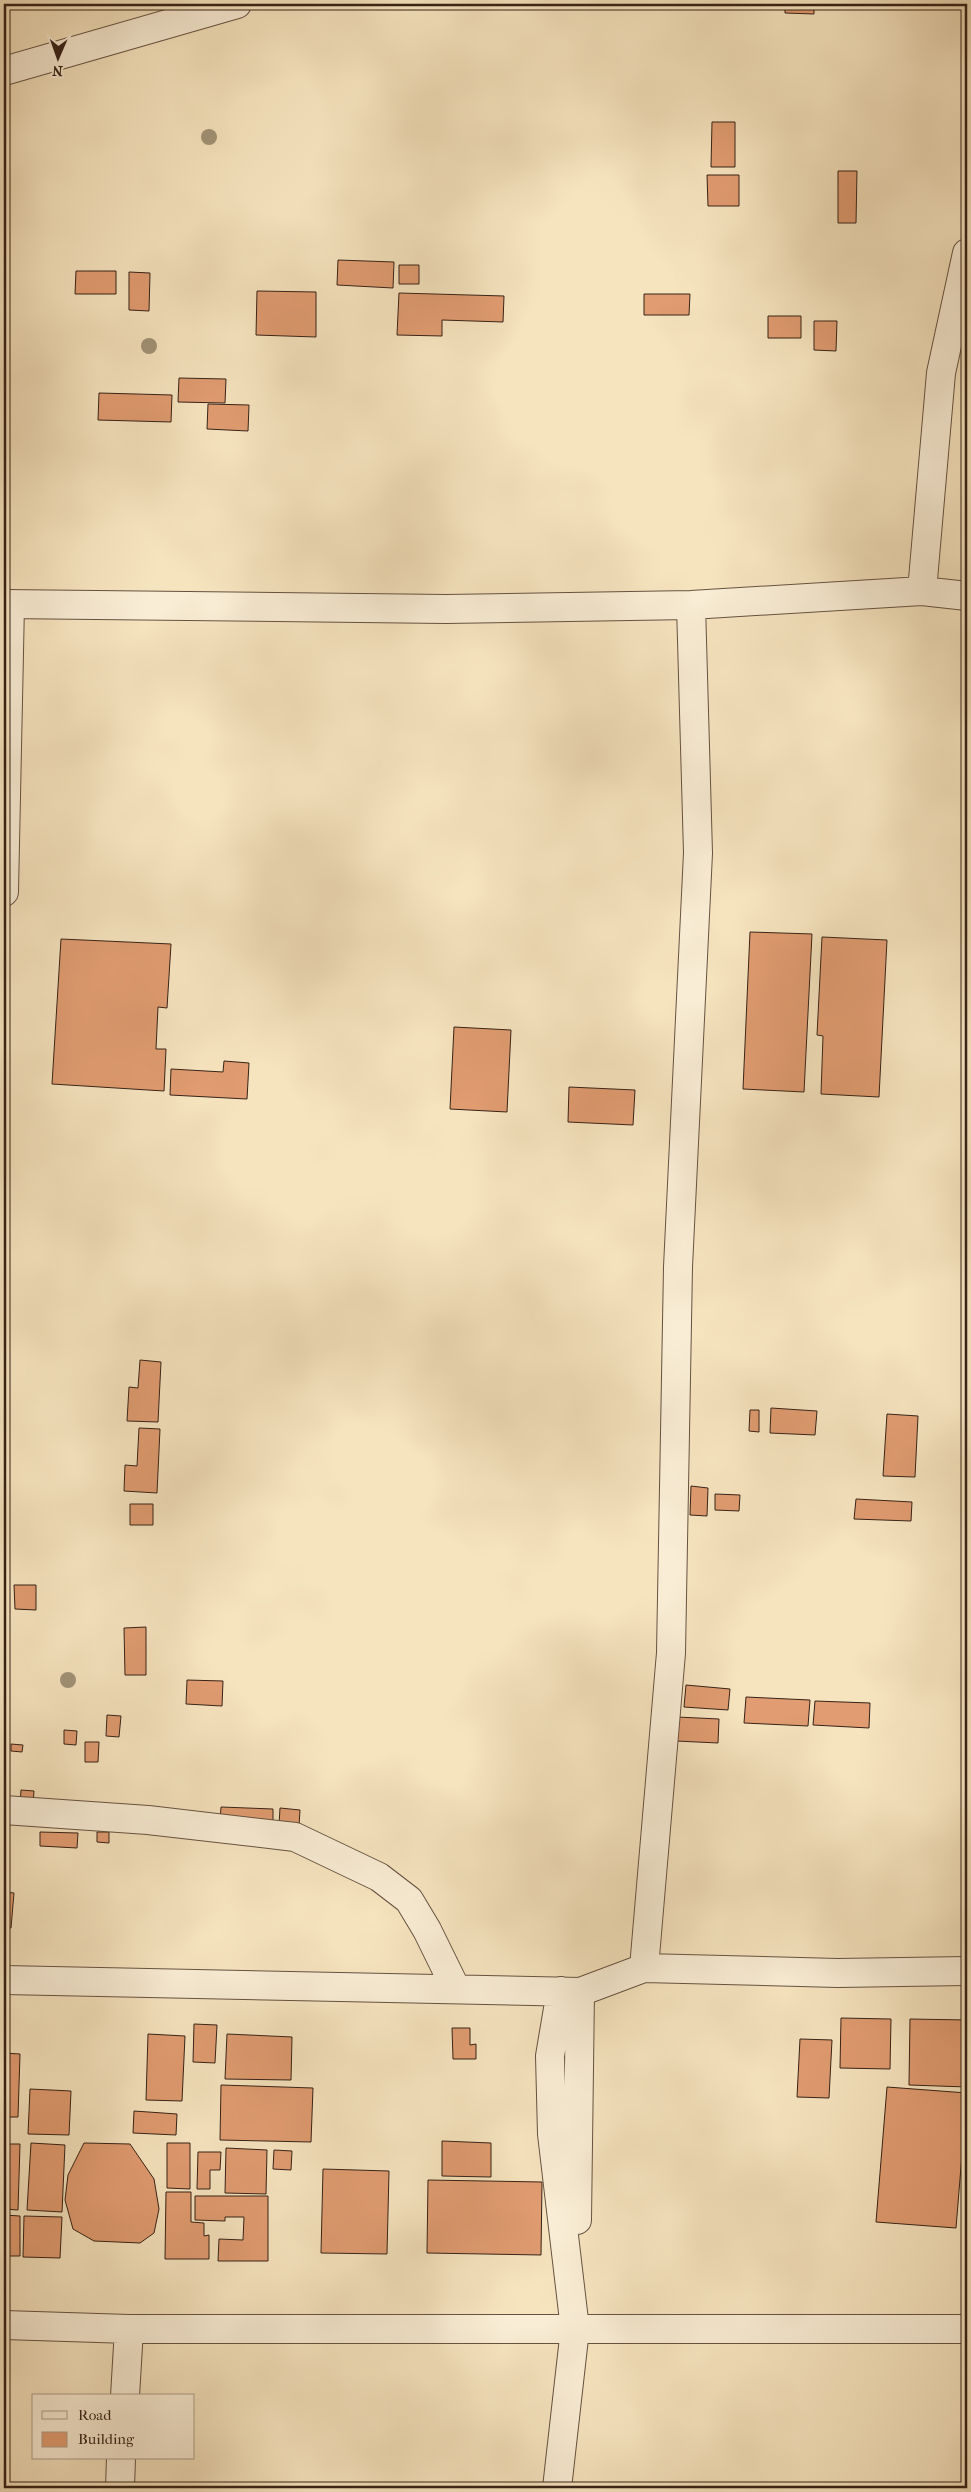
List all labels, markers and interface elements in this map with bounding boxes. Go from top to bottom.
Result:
north arrow [32,32,82,82]
text: N [52,62,63,79]
legend [32,2394,195,2460]
text: Road [78,2406,112,2424]
text: Building [78,2430,135,2448]

